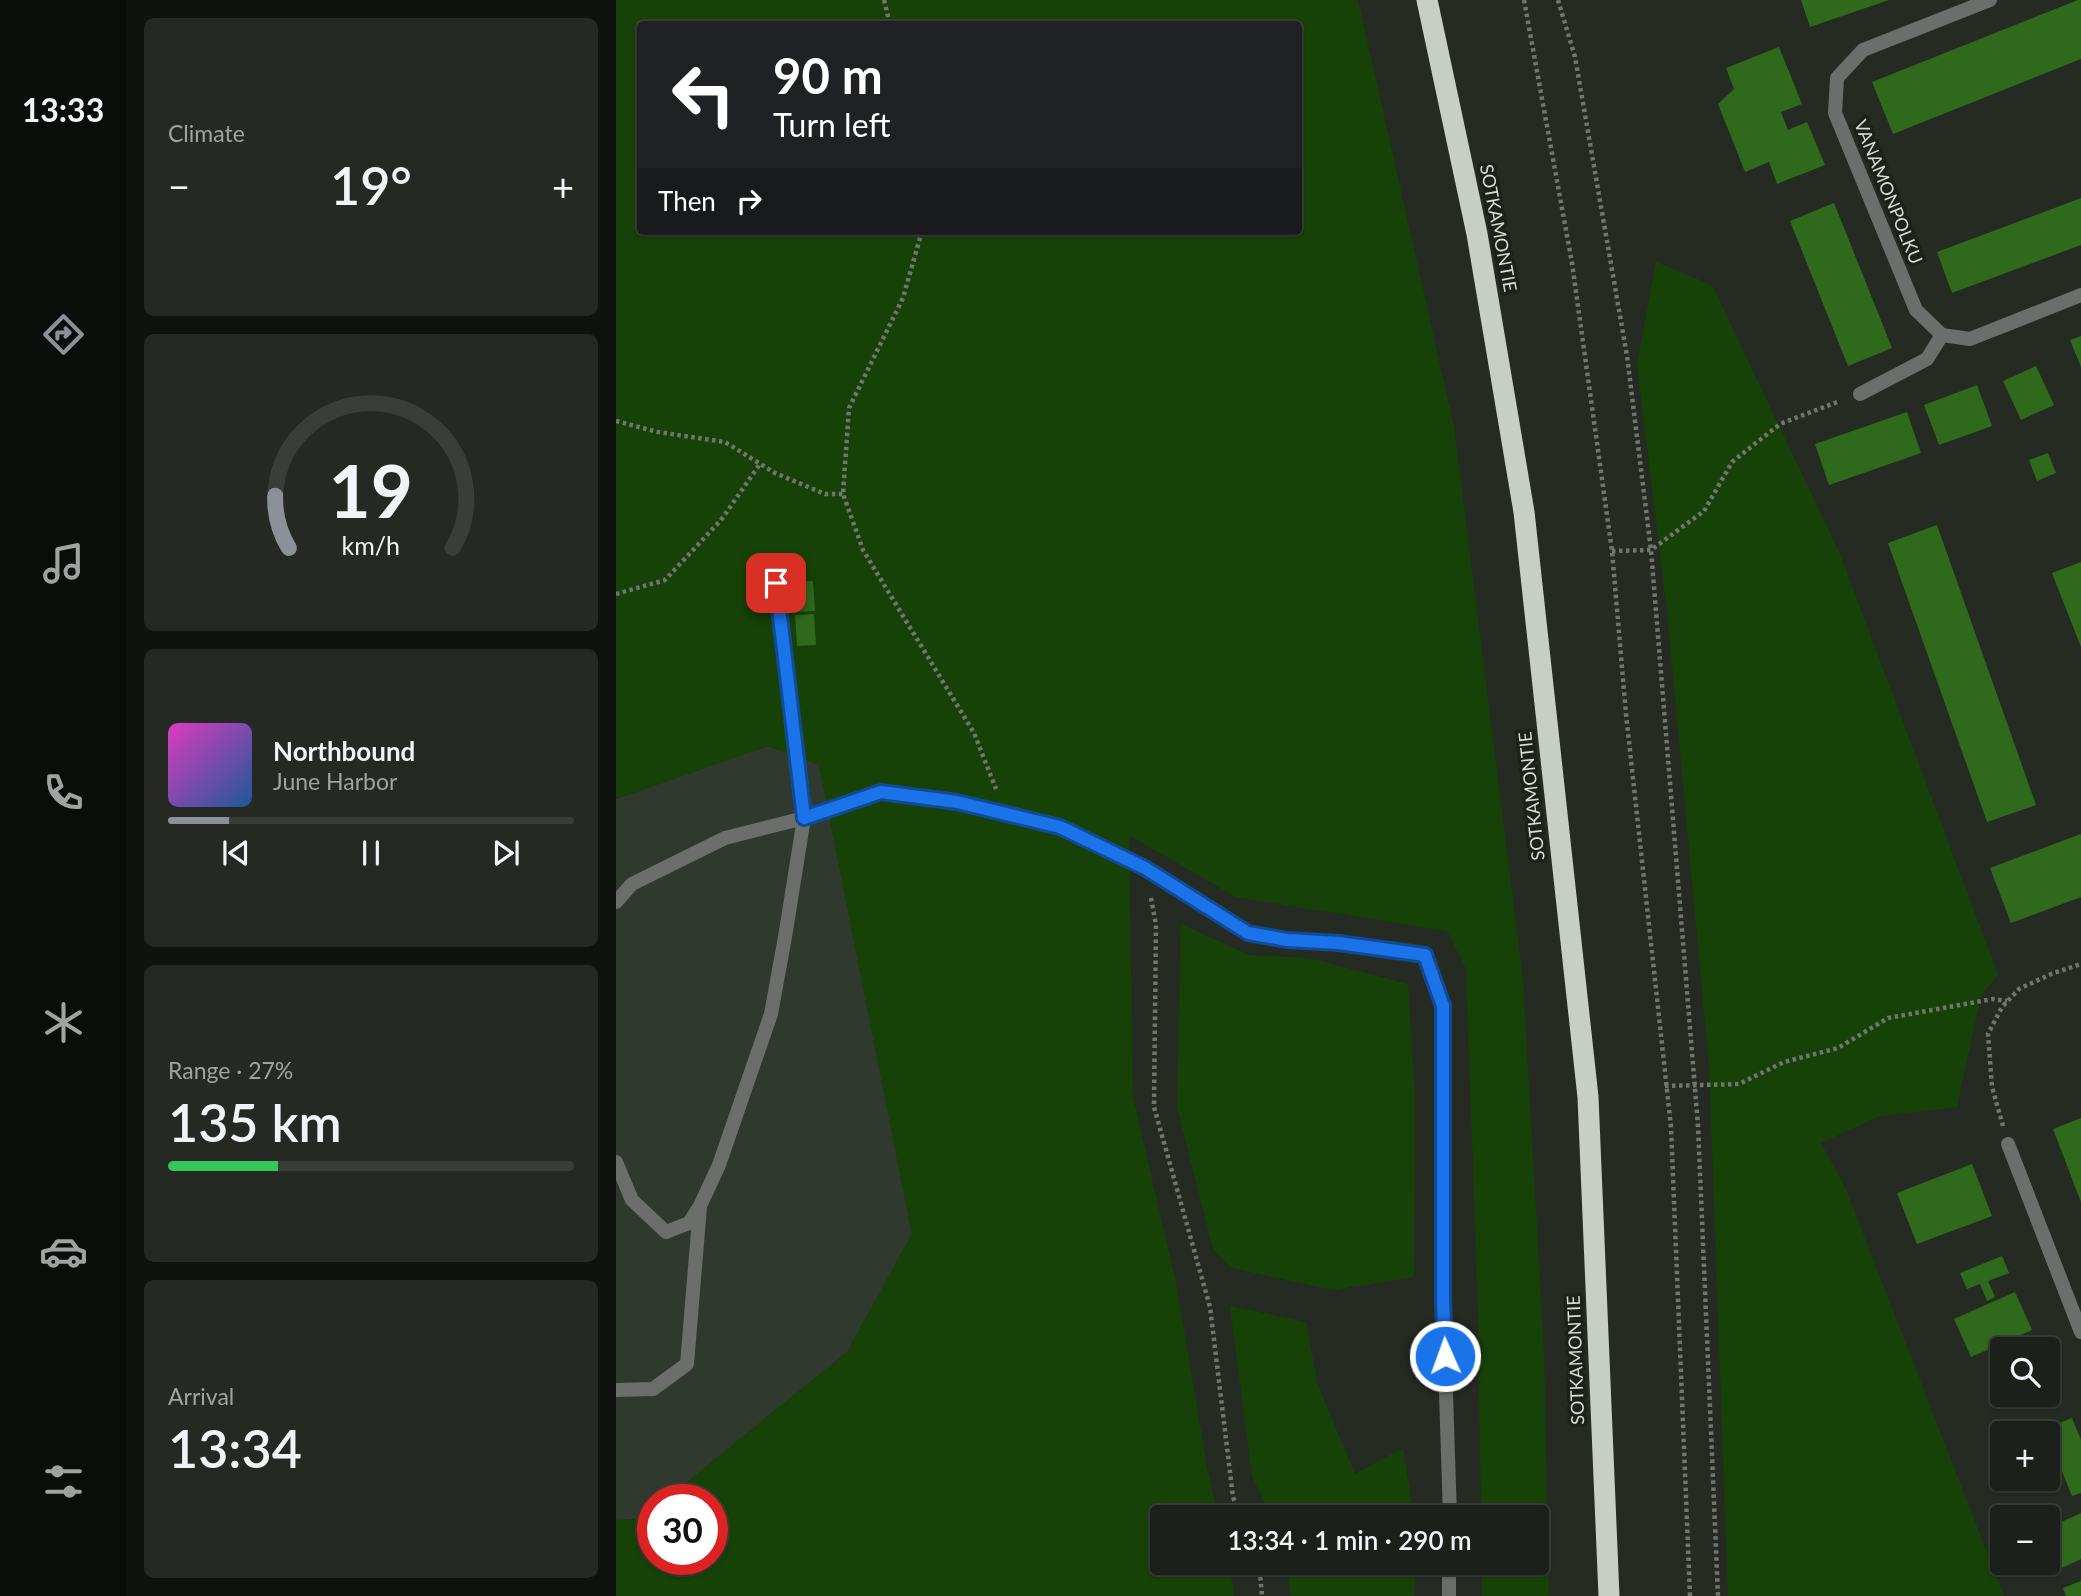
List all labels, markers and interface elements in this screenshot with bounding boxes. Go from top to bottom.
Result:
text: 90 m [773,46,883,104]
icon: left [658,49,749,140]
text: 13:33 [22,90,104,129]
text: Turn left [773,105,890,144]
street label: VANAMONPOLKU [1850,116,1928,267]
text: Climate [168,119,245,147]
text: 19° [330,154,412,216]
street label: SOTKAMONTIE [1476,162,1522,293]
text: − [168,163,190,209]
text: + [552,163,574,209]
icon: right [730,182,768,220]
text: Then [658,185,716,217]
icon: directions [39,310,88,359]
text: 19 [329,447,413,535]
text: km/h [342,530,400,560]
icon: music [39,539,88,588]
pin [746,553,806,613]
icon: arrive [757,564,795,602]
street label: SOTKAMONTIE [1513,731,1549,862]
text: Northbound [273,735,415,767]
text: June Harbor [273,767,397,795]
icon: phone [39,768,88,817]
icon: previous [217,834,255,872]
icon: pause [352,834,390,872]
icon: next [487,834,525,872]
icon: climate [39,998,88,1047]
text: Range · 27% [168,1056,293,1084]
text: 135 km [168,1091,342,1153]
icon: car [39,1227,88,1276]
street label: SOTKAMONTIE [1562,1295,1588,1425]
position arrow [1408,1319,1482,1393]
map controls [1990,1337,2060,1575]
button: search [1990,1337,2060,1407]
text: Arrival [168,1382,234,1410]
text: 13:34 [168,1417,302,1479]
button: + [1990,1421,2060,1491]
icon: filters [39,1457,88,1506]
speed limit sign: 30 [637,1484,728,1575]
button: − [1990,1505,2060,1575]
text: 13:34 · 1 min · 290 m [1227,1524,1472,1556]

